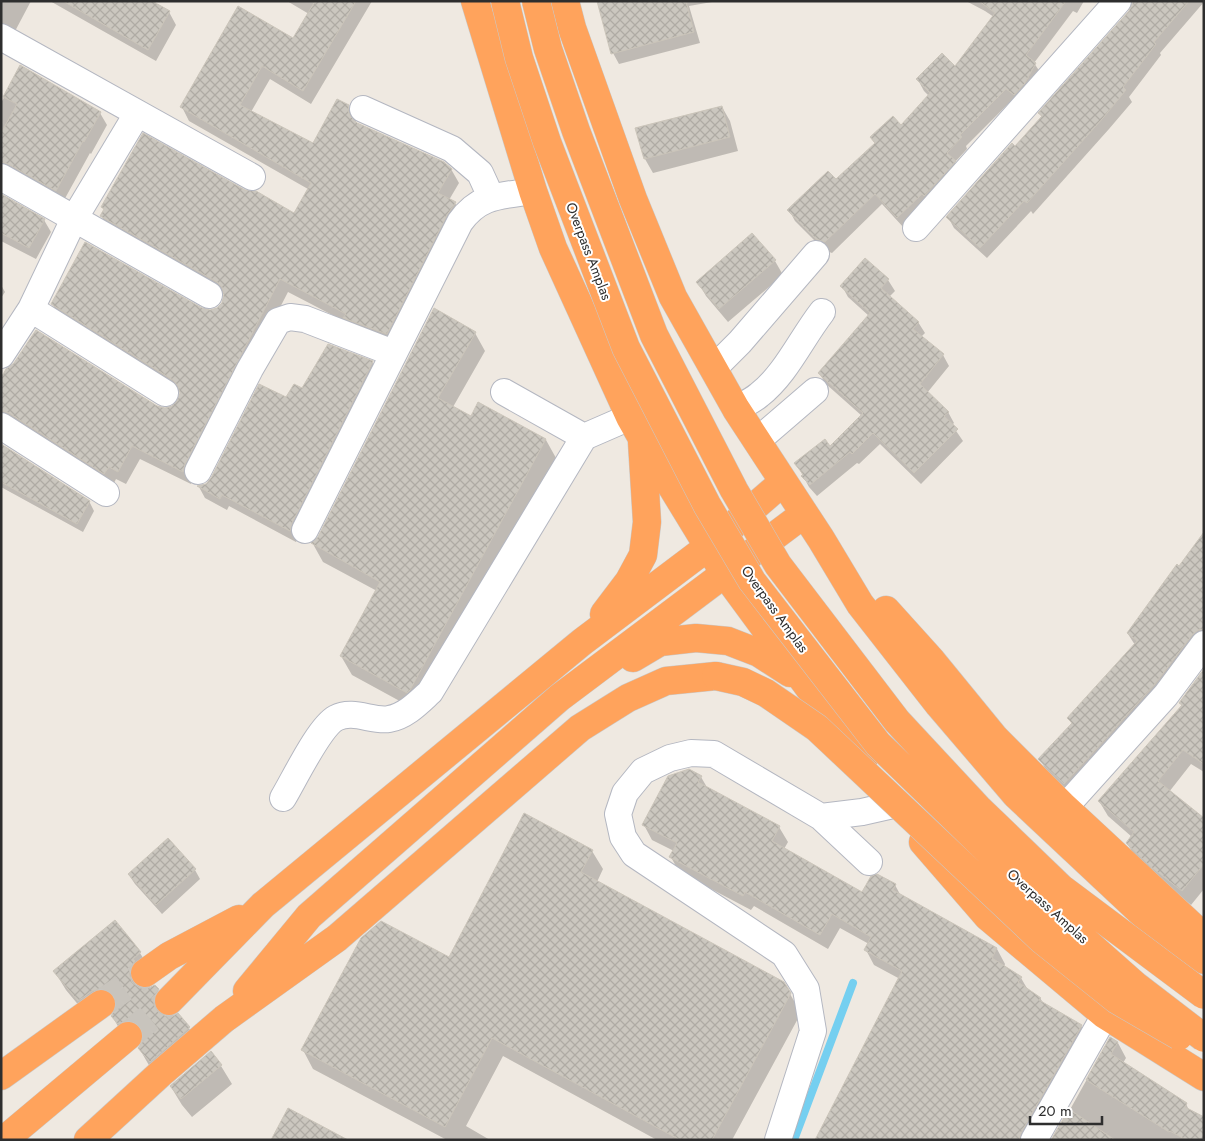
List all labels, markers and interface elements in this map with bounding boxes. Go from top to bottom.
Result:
street label: Overpass Amplas [561,199,617,303]
street label: Overpass Amplas [737,561,814,657]
street label: Overpass Amplas [1003,864,1093,948]
scale bar [1030,1094,1102,1126]
text: 20 m [1038,1100,1072,1122]

